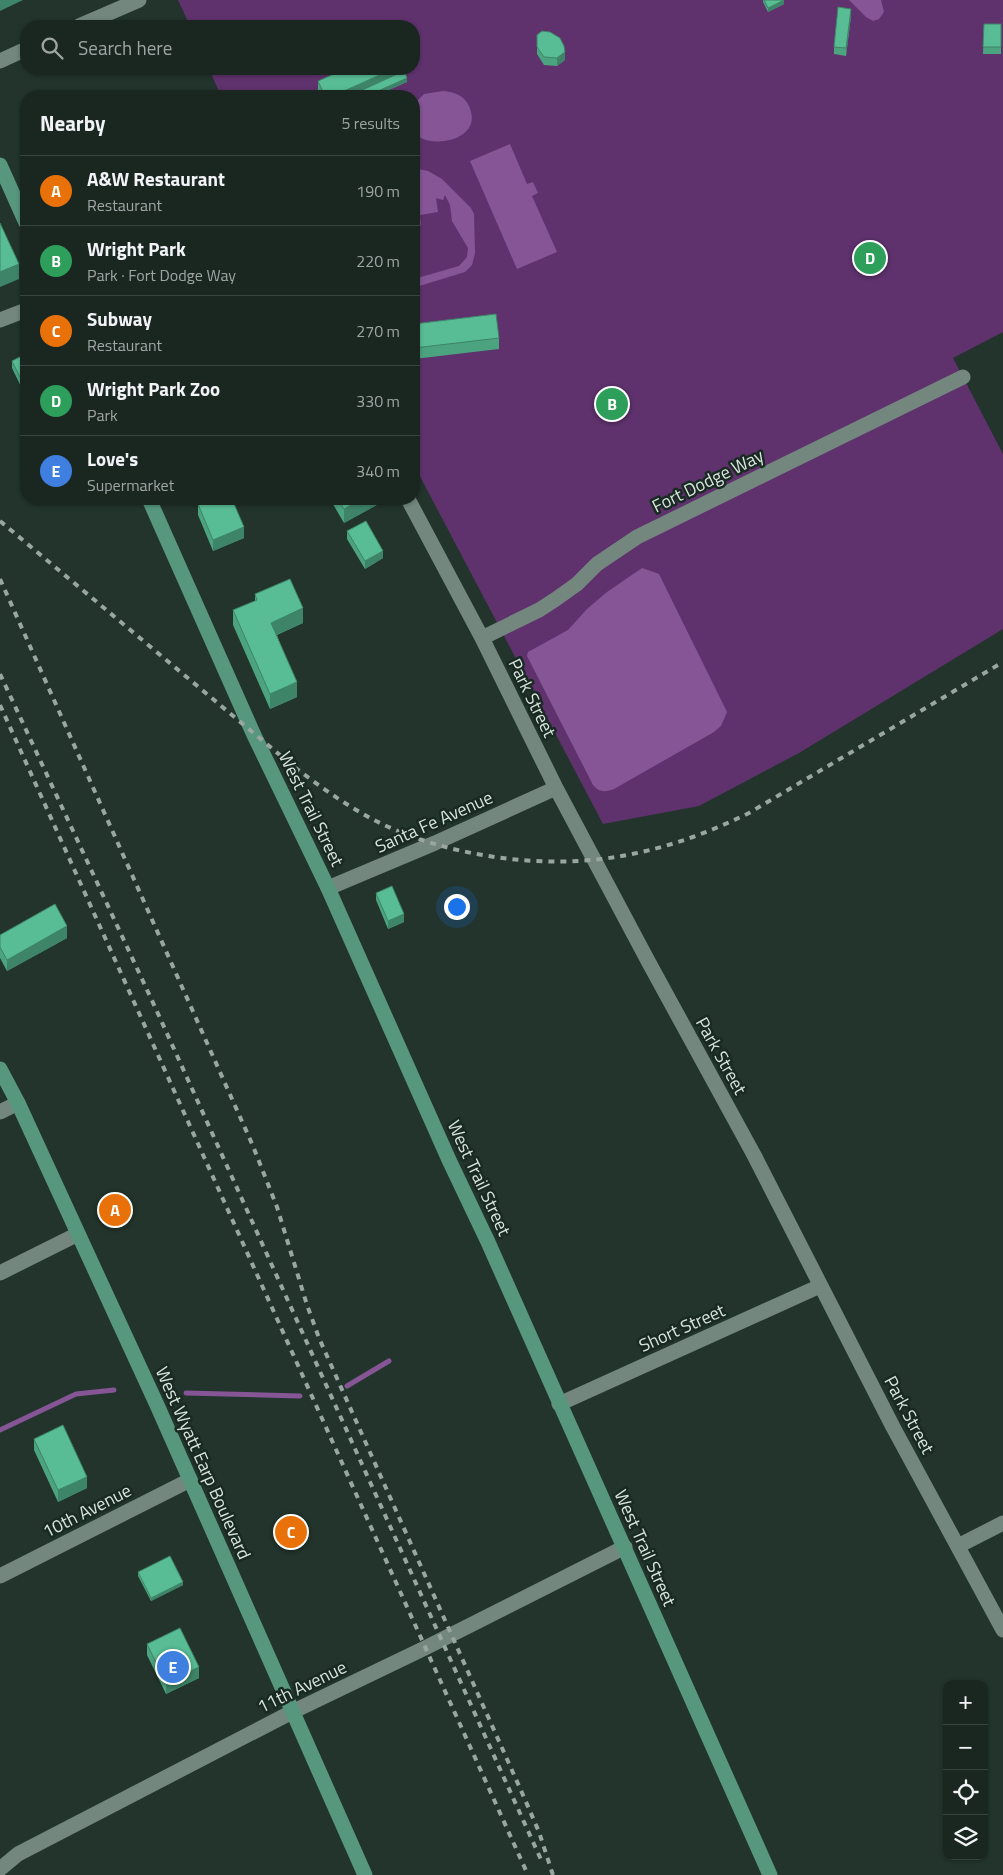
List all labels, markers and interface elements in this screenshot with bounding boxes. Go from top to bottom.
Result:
search box [20,20,420,75]
text: Search here [78,33,172,62]
icon: search [38,34,66,62]
text: Nearby [40,107,105,139]
text: 5 results [341,111,400,135]
text: A&W Restaurant [87,164,225,193]
text: A [51,179,61,203]
text: 190 m [356,179,400,203]
text: Restaurant [87,193,162,217]
text: Wright Park [87,234,186,263]
pin: D [854,239,886,277]
text: B [51,249,61,273]
text: 220 m [356,249,400,273]
text: Park · Fort Dodge Way [87,263,236,287]
text: Subway [87,304,152,333]
text: C [52,319,60,343]
text: 270 m [356,319,400,343]
text: Restaurant [87,333,162,357]
text: Wright Park Zoo [87,374,220,403]
pin: B [596,385,628,423]
text: D [51,389,61,413]
text: 330 m [356,389,400,413]
text: Park [87,403,118,427]
street label: Fort Dodge Way [647,442,769,519]
text: Love's [87,444,138,473]
text: E [52,459,60,483]
text: 340 m [356,459,400,483]
text: Supermarket [87,473,174,497]
street label: Park Street [502,654,563,742]
street label: West Trail Street [272,747,351,871]
street label: Santa Fe Avenue [371,784,497,860]
your location [444,894,470,920]
street label: Park Street [689,1012,754,1100]
street label: West Trail Street [441,1115,518,1241]
pin: A [99,1191,131,1229]
street label: Short Street [634,1296,730,1359]
street label: West Wyatt Earp Boulevard [149,1362,258,1563]
street label: Park Street [878,1371,942,1459]
street label: 10th Avenue [38,1477,136,1544]
street label: West Trail Street [608,1485,683,1611]
pin: C [275,1513,307,1551]
pin: E [157,1648,189,1686]
street label: 11th Avenue [253,1653,351,1720]
map controls [943,1680,988,1860]
button: + [943,1680,988,1725]
button: − [943,1725,988,1770]
button: locate [943,1770,988,1815]
button: layers [943,1815,988,1860]

